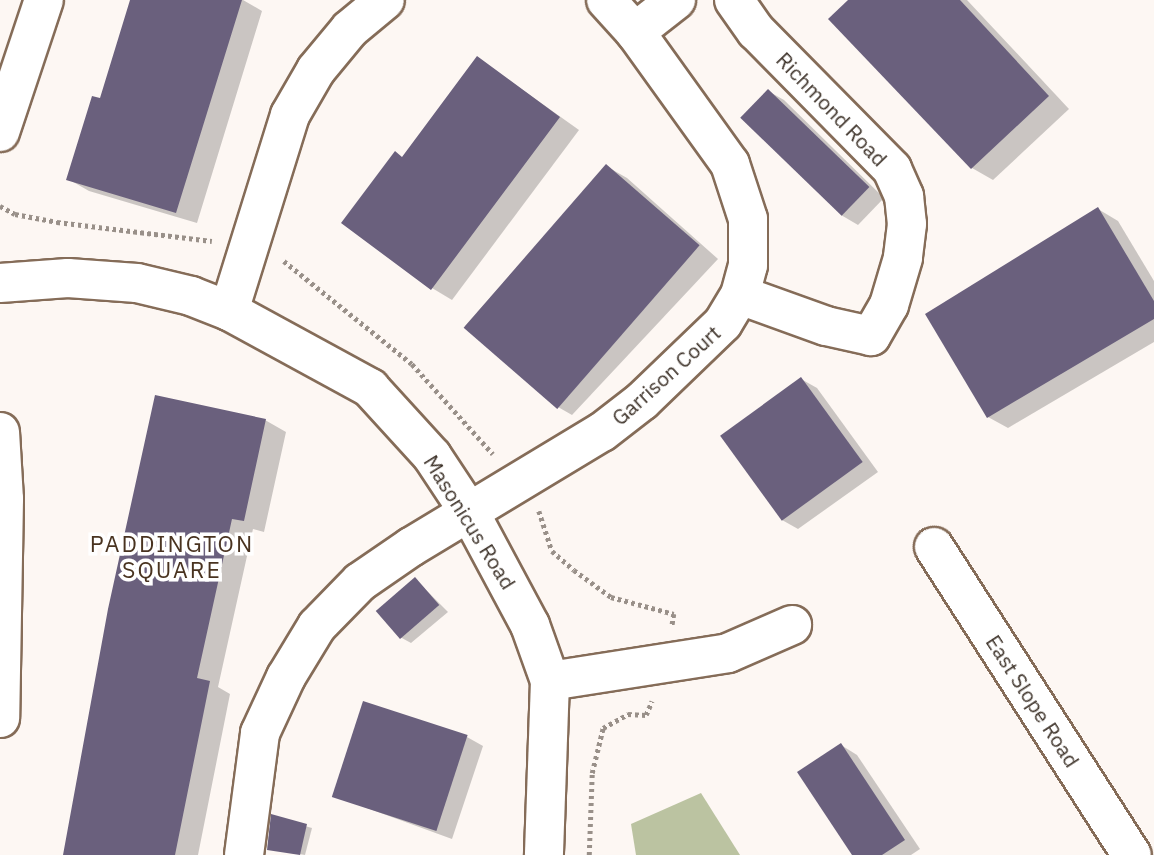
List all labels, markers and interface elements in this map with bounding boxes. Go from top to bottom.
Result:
street label: Richmond Road [771,47,893,171]
street label: Garrison Court [607,320,725,430]
street label: Masonicus Road [419,450,521,594]
district label: PADDINGTON SQUARE [91,529,253,583]
street label: East Slope Road [981,630,1085,772]

